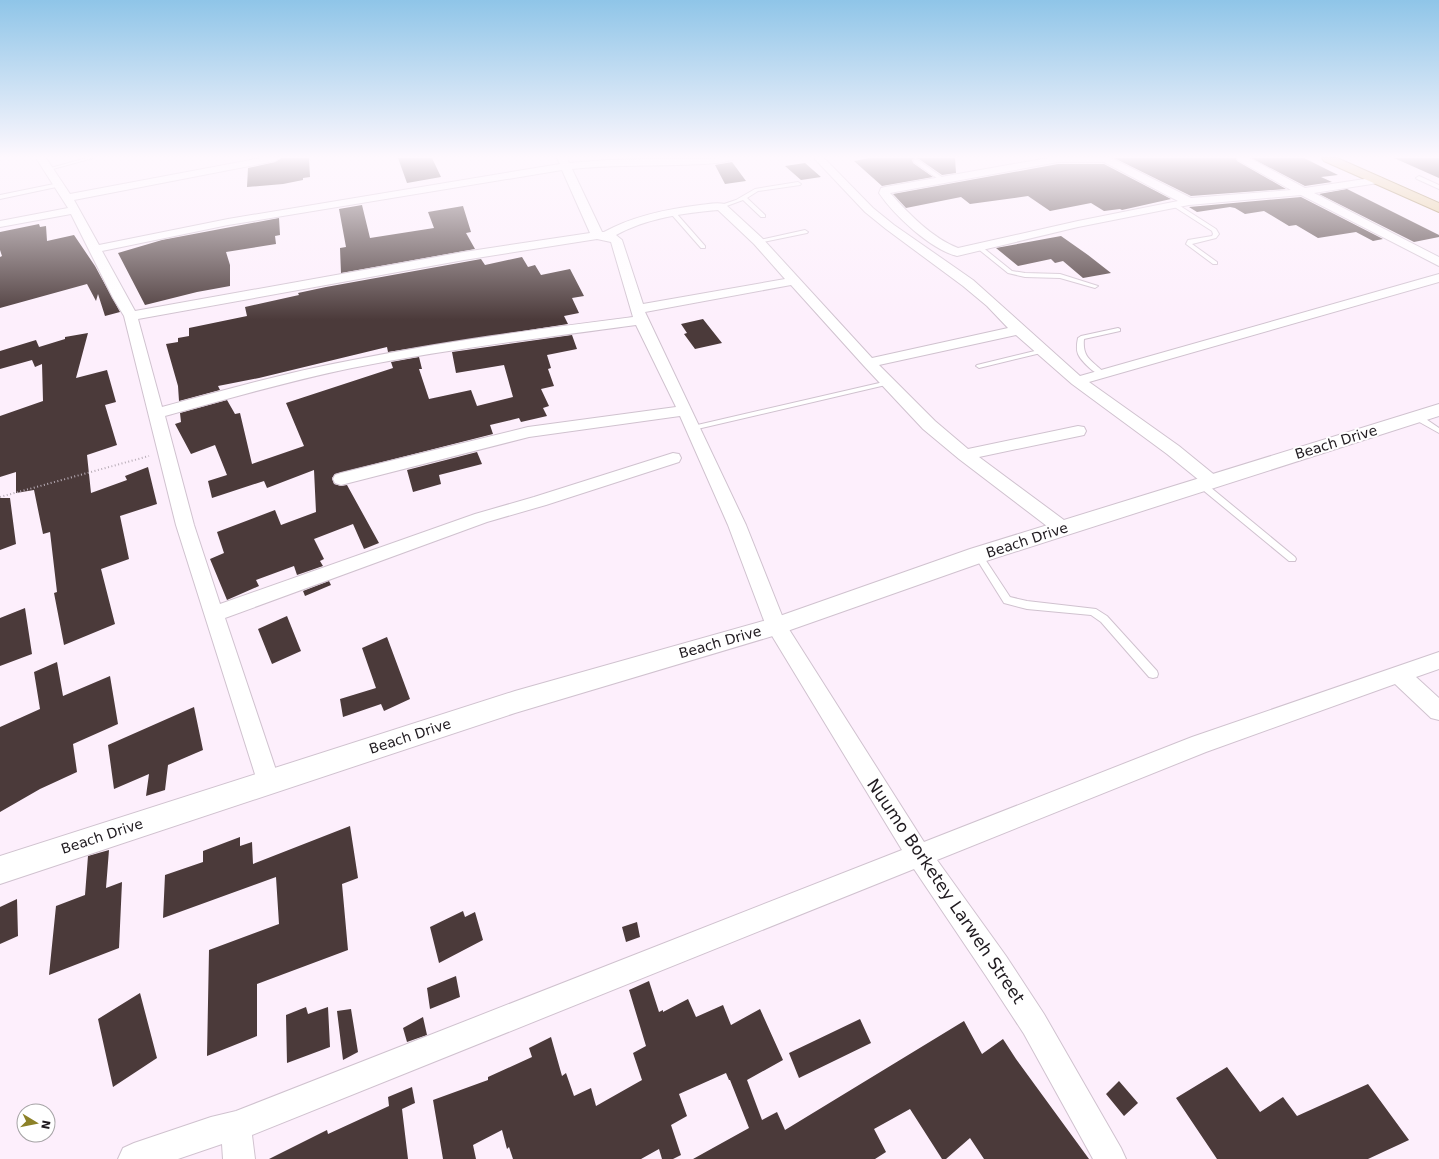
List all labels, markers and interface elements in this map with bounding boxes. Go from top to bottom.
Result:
street label: Beach Drive [1293,422,1379,462]
street label: Beach Drive [984,519,1070,561]
street label: Beach Drive [677,623,763,661]
street label: Beach Drive [367,715,453,757]
street label: Nuumo Borketey Larweh Street [863,775,1029,1008]
street label: Beach Drive [59,815,145,857]
north arrow [16,1103,56,1143]
text: N [38,1119,53,1130]

